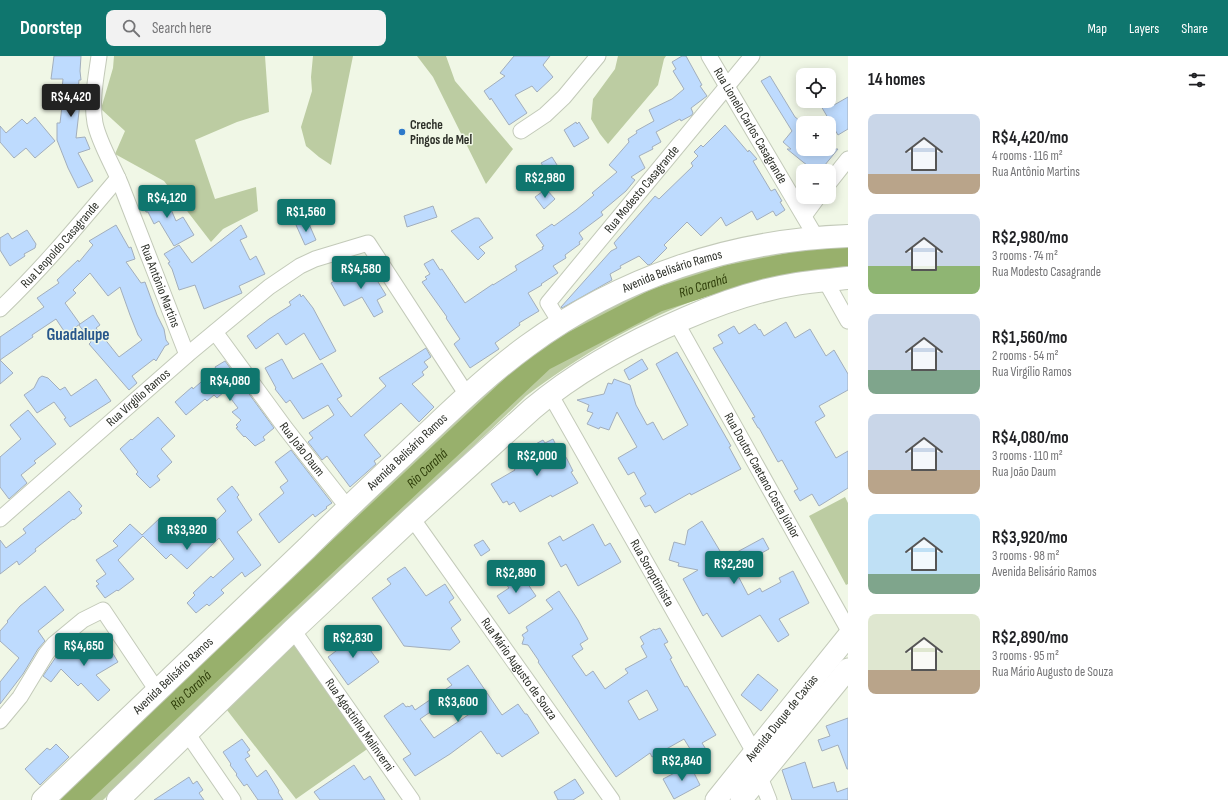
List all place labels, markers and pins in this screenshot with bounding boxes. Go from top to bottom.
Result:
pin: R$4,420 [34,84,108,118]
place label: Creche Pingos de Mel [410,117,472,148]
marker: Creche Pingos de Mel [397,127,407,137]
pin: R$2,980 [508,165,582,199]
pin: R$4,120 [130,185,204,219]
pin: R$1,560 [269,199,343,233]
pin: R$4,580 [324,256,398,290]
pin: R$4,080 [193,368,267,402]
pin: R$2,000 [500,443,574,477]
pin: R$3,920 [150,517,224,551]
pin: R$2,290 [697,551,771,585]
pin: R$2,890 [479,560,553,594]
pin: R$2,830 [316,625,390,659]
pin: R$4,650 [47,633,121,667]
pin: R$3,600 [421,689,495,723]
pin: R$2,840 [645,748,719,782]

